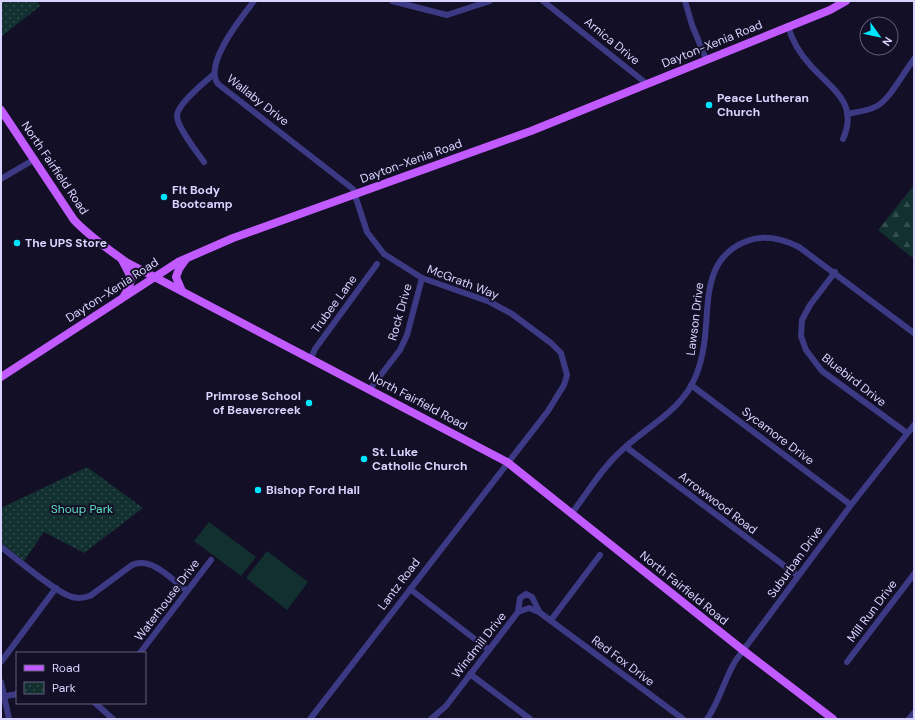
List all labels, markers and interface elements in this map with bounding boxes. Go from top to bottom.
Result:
street label: Arnica Drive [581,14,643,68]
street label: Dayton-Xenia Road [659,16,765,72]
north arrow [859,16,899,56]
text: N [879,34,895,49]
street label: Wallaby Drive [224,71,293,129]
place label: Peace Lutheran Church [717,90,809,120]
marker: Peace Lutheran Church [704,100,714,110]
street label: North Fairfield Road [18,118,92,218]
street label: Dayton-Xenia Road [358,135,464,187]
place label: FIt Body Bootcamp [172,182,233,212]
marker: FIt Body Bootcamp [159,192,169,202]
place label: The UPS Store [25,235,107,251]
marker: The UPS Store [12,238,22,248]
street label: Dayton-Xenia Road [63,254,161,326]
street label: McGrath Way [425,261,502,303]
street label: Trubee Lane [307,272,361,336]
street label: Lawson Drive [683,281,707,356]
street label: Rock Drive [384,282,416,342]
street label: Bluebird Drive [819,350,890,410]
street label: North Fairfield Road [366,368,470,434]
place label: Primrose School of Beavercreek [206,388,301,418]
marker: Primrose School of Beavercreek [304,398,314,408]
street label: Sycamore Drive [738,403,818,469]
place label: St. Luke Catholic Church [372,444,468,474]
marker: St. Luke Catholic Church [359,454,369,464]
street label: Arrowwood Road [675,468,761,538]
place label: Bishop Ford Hall [266,482,360,498]
marker: Bishop Ford Hall [253,485,263,495]
park label: Shoup Park [51,501,113,517]
street label: Suburban Drive [763,523,827,601]
street label: North Fairfield Road [636,547,732,629]
street label: Lantz Road [374,555,424,613]
street label: Waterhouse Drive [131,556,203,644]
street label: Mill Run Drive [843,576,901,645]
street label: Windmill Drive [448,609,510,681]
street label: Red Fox Drive [588,632,658,690]
legend [16,652,146,704]
text: Road [52,660,80,676]
text: Park [52,680,76,696]

